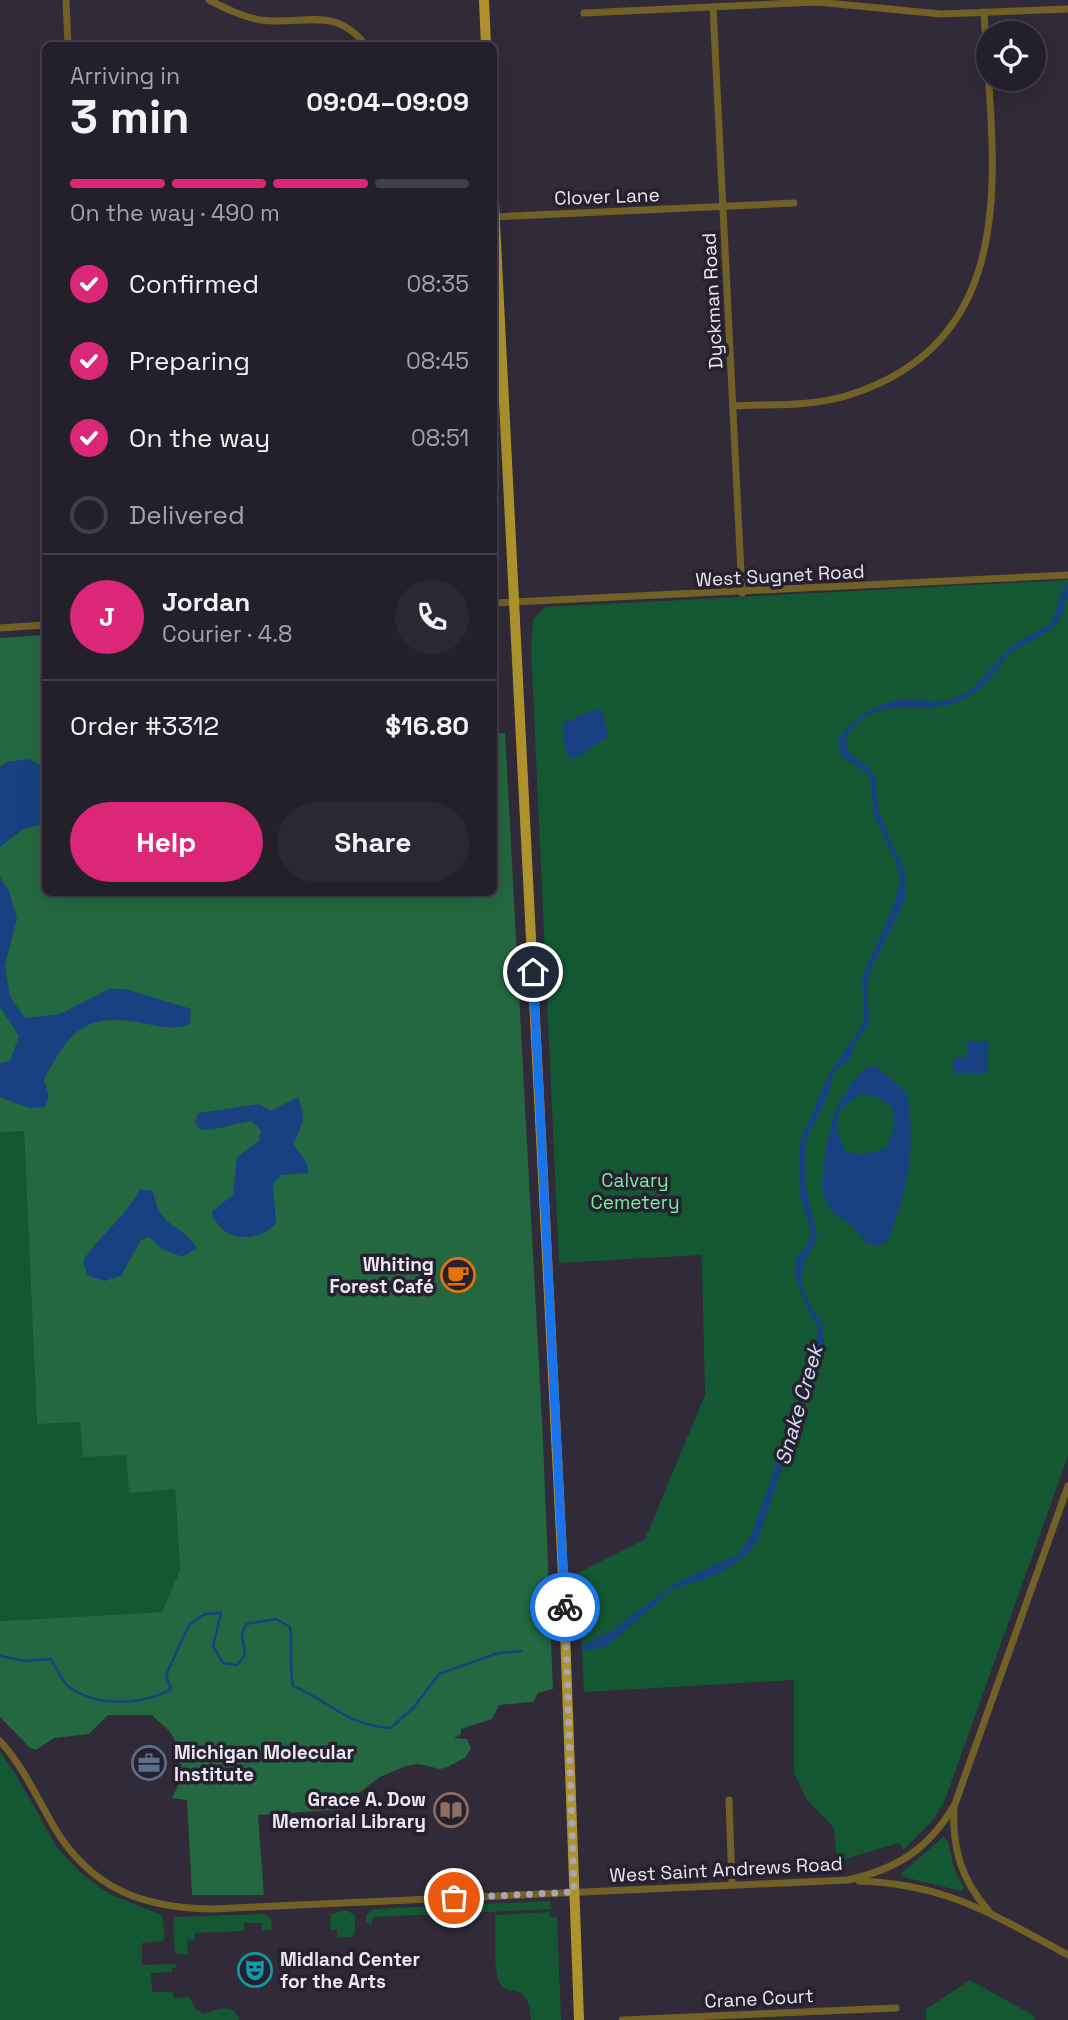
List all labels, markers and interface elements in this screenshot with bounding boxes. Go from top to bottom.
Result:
map controls [976,21,1046,91]
button: locate [976,21,1046,91]
text: Arriving in [70,61,180,91]
text: 09:04–09:09 [306,85,469,119]
text: 3 min [70,88,190,146]
street label: Clover Lane [554,182,660,211]
text: On the way · 490 m [70,198,280,228]
street label: Dyckman Road [696,232,729,370]
icon: check [70,265,108,303]
text: Confirmed [129,267,259,301]
text: 08:35 [406,269,469,299]
icon: check [70,342,108,380]
text: Preparing [129,344,250,378]
text: 08:45 [406,346,469,376]
icon: check [70,419,108,457]
text: On the way [129,421,270,455]
text: 08:51 [411,423,469,453]
text: Delivered [129,498,245,532]
street label: West Sugnet Road [695,559,865,592]
button: phone [395,580,469,654]
text: Jordan [162,585,250,619]
text: J [99,600,115,634]
text: Courier · 4.8 [162,619,292,649]
text: Order #3312 [70,709,219,743]
text: $16.80 [385,709,469,743]
button: Help [70,802,263,882]
button: Share [277,802,469,882]
pin [503,942,563,1002]
icon: home [514,953,552,991]
park label: Calvary Cemetery [590,1168,680,1215]
place label: Whiting Forest Café [329,1252,434,1299]
cafe icon: Whiting Forest Café [439,1256,477,1294]
water label: Snake Creek [769,1339,829,1468]
courier [530,1572,600,1642]
icon: bike [546,1588,584,1626]
place label: Michigan Molecular Institute [174,1740,354,1787]
office icon: Michigan Molecular Institute [130,1744,168,1782]
place label: Grace A. Dow Memorial Library [272,1787,426,1834]
library icon: Grace A. Dow Memorial Library [432,1791,470,1829]
street label: West Saint Andrews Road [609,1851,843,1888]
pin [424,1868,484,1928]
icon: bag [435,1879,473,1917]
place label: Midland Center for the Arts [280,1947,420,1994]
theatre icon: Midland Center for the Arts [236,1951,274,1989]
street label: Crane Court [704,1983,814,2014]

